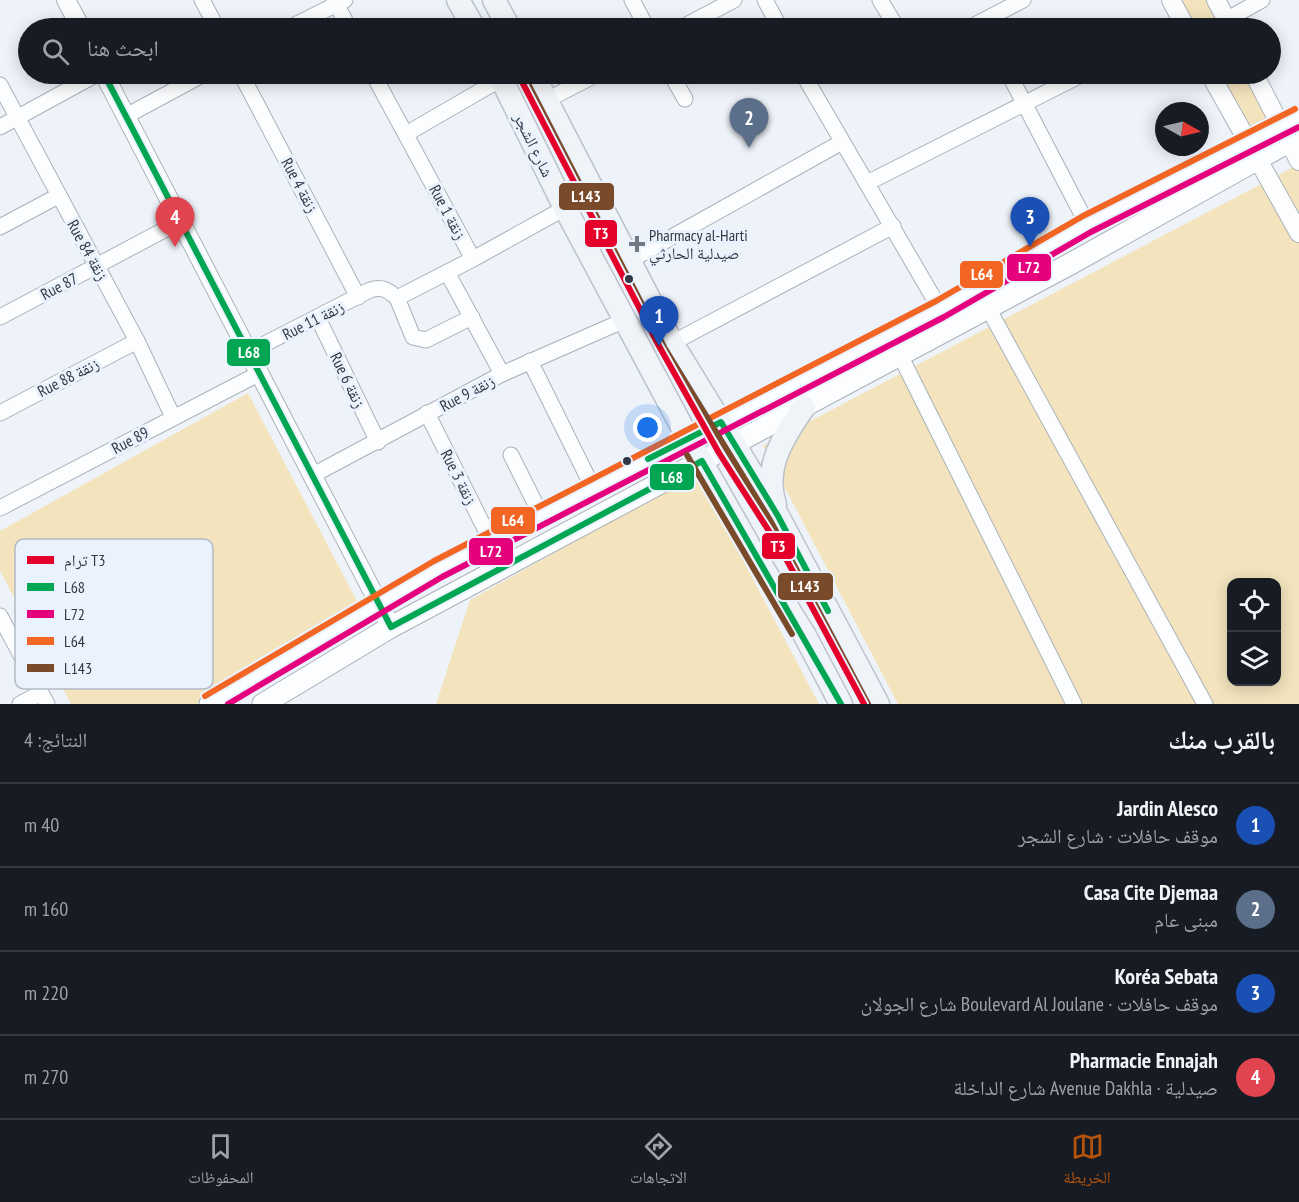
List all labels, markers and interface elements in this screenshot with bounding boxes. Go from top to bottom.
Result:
search box [18,18,1281,84]
text: ابحث هنا [87,34,159,62]
icon: search [39,35,72,68]
pin: 2 [730,98,768,148]
north arrow [1155,102,1209,156]
street label: شارع الشجر [509,109,558,181]
street label: Rue 4 زنقة [277,154,323,216]
street label: Rue 1 زنقة [425,181,471,243]
line badge: L143 [558,182,615,211]
text: L143 [571,186,601,206]
pin: 4 [156,198,195,247]
pin: 3 [1010,198,1050,247]
street label: Rue 84 زنقة [63,216,113,284]
line badge: T3 [584,219,618,248]
text: T3 [593,223,609,243]
place label: Pharmacy al-Harti صيدلية الحارثي [649,225,748,266]
marker: Pharmacy al-Harti صيدلية الحارثي [630,237,644,251]
line badge: L72 [1006,253,1052,282]
text: L72 [1018,257,1040,277]
line badge: L64 [959,260,1004,289]
text: L64 [971,264,993,284]
street label: Rue 87 [37,268,81,304]
unlabelled marker [623,273,635,285]
street label: Rue 11 زنقة [279,296,347,344]
pin: 1 [640,296,678,346]
line badge: L68 [226,338,271,367]
text: L68 [238,342,260,362]
street label: Rue 6 زنقة [326,349,370,411]
street label: Rue 88 زنقة [34,353,102,401]
street label: Rue 9 زنقة [436,370,498,416]
your location [633,413,662,442]
street label: Rue 89 [108,422,152,458]
street label: Rue 3 زنقة [437,446,481,508]
unlabelled marker [621,455,633,467]
line badge: L68 [649,463,695,491]
text: L68 [661,467,683,487]
line badge: L64 [490,506,536,535]
text: L64 [502,510,524,530]
line badge: T3 [761,532,796,560]
text: T3 [770,536,786,556]
line badge: L72 [468,537,514,566]
legend [15,539,213,689]
text: L72 [480,541,502,561]
text: ترام T3 [64,550,105,571]
line badge: L143 [777,572,834,601]
text: L143 [790,576,820,596]
text: L68 [64,577,85,597]
map controls [1227,578,1281,686]
button: locate [1227,578,1281,632]
text: L72 [64,604,85,624]
text: L64 [64,631,85,651]
button: layers [1227,632,1281,686]
text: L143 [64,658,92,678]
text: بالقرب منك [1168,723,1275,756]
text: النتائج: 4 [24,727,87,753]
text: Jardin Alesco [1117,794,1218,822]
text: 40 m [24,812,59,838]
text: 1 [1251,812,1260,838]
text: موقف حافلات · شارع الشجر [1018,823,1218,849]
text: Casa Cite Djemaa [1084,878,1218,906]
text: 160 m [24,896,68,922]
text: 2 [1251,896,1260,922]
text: مبنى عام [1154,907,1218,933]
text: Koréa Sebata [1115,962,1218,990]
text: 220 m [24,980,68,1006]
text: 3 [1251,980,1260,1006]
text: موقف حافلات · Boulevard Al Joulane شارع الجولان [861,991,1218,1017]
text: Pharmacie Ennajah [1070,1046,1218,1074]
text: 270 m [24,1064,68,1090]
text: 4 [1251,1064,1260,1090]
text: صيدلية · Avenue Dakhla شارع الداخلة [953,1075,1218,1101]
tab: المحفوظات [188,1130,253,1193]
tab: الاتجاهات [630,1130,687,1193]
tab: الخريطة [1064,1130,1111,1193]

